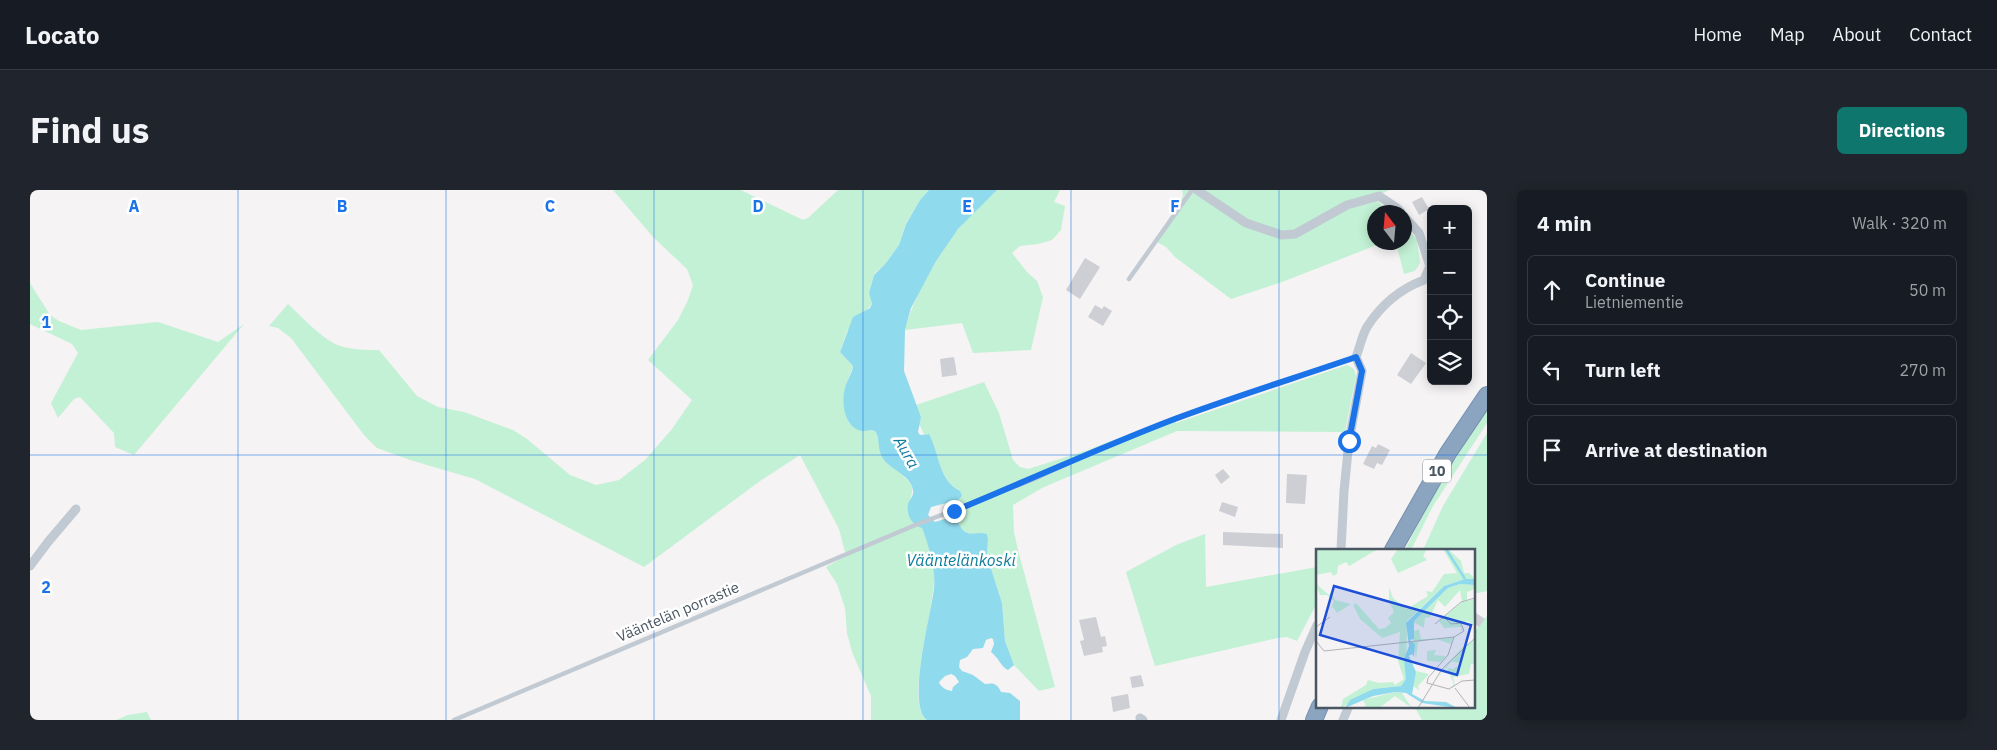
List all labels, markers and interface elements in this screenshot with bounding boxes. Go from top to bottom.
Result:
text: Locato [25,19,100,51]
text: Home [1694,23,1742,46]
text: Map [1770,23,1805,46]
text: About [1833,23,1881,46]
text: Contact [1909,23,1972,46]
text: Find us [30,107,149,153]
button: Directions [1837,107,1967,154]
text: A [129,196,140,216]
text: B [337,196,348,216]
text: C [545,196,555,216]
text: D [752,196,764,216]
text: E [962,196,972,216]
text: F [1170,196,1180,216]
north arrow [1367,205,1412,250]
map controls [1427,205,1472,385]
button: + [1427,205,1472,250]
text: 4 min [1537,209,1592,237]
text: Walk · 320 m [1852,213,1947,233]
button: − [1427,250,1472,295]
text: Continue [1585,268,1665,292]
icon: ahead [1538,276,1566,304]
text: 50 m [1909,280,1946,300]
text: Lietniementie [1585,292,1684,312]
button: locate [1427,295,1472,340]
text: 1 [41,312,51,332]
button: layers [1427,340,1472,385]
icon: left [1538,356,1566,384]
text: Turn left [1585,358,1661,382]
text: 270 m [1899,360,1946,380]
route start [1338,430,1361,453]
water label: Aura [889,432,924,472]
icon: arrive [1538,436,1566,464]
text: Arrive at destination [1585,438,1768,462]
road number: 10 [1423,460,1451,482]
route end [943,500,966,523]
inset map [1316,549,1474,708]
water label: Vääntelänkoski [906,550,1016,570]
text: 2 [41,577,51,597]
street label: Vääntelän porrastie [614,577,742,646]

